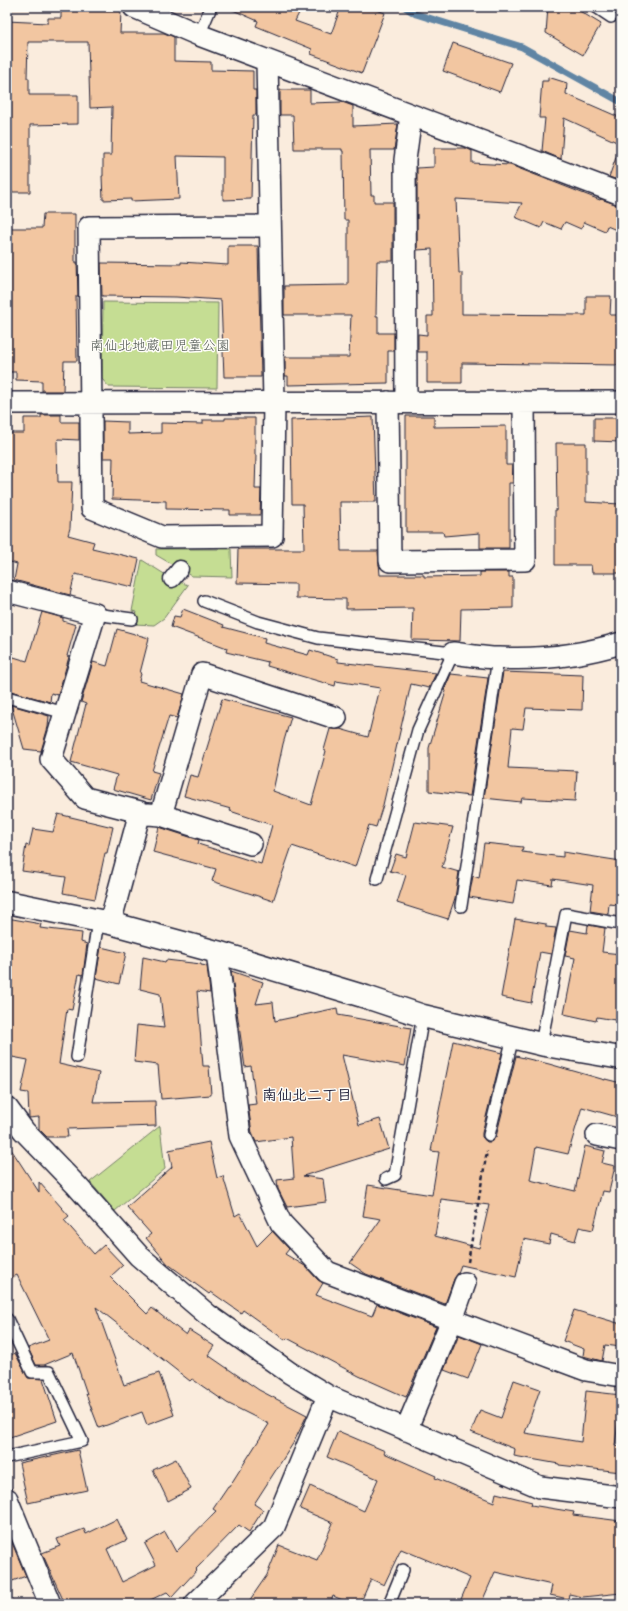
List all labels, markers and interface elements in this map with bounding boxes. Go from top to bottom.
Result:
park label: 南仙北地蔵田児童公園 [90,336,230,354]
district label: 南仙北二丁目 [262,1085,352,1104]

